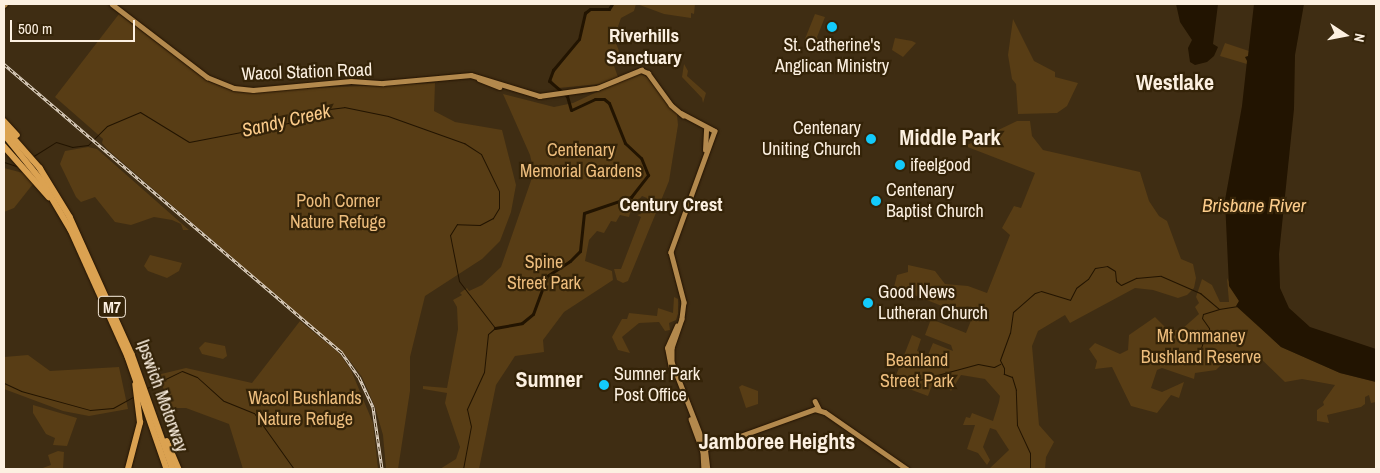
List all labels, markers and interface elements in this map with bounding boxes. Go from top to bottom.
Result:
scale bar [12,10,138,42]
north arrow [1320,10,1370,60]
text: 500 m [18,18,52,39]
marker: St. Catherine's Anglican Ministry [826,21,838,33]
district label: Riverhills Sanctuary [606,25,682,69]
text: N [1350,32,1369,44]
place label: St. Catherine's Anglican Ministry [775,35,889,78]
street label: Wacol Station Road [241,59,373,85]
district label: Westlake [1136,70,1214,96]
water label: Sandy Creek [240,100,332,142]
place label: Centenary Uniting Church [762,118,861,160]
district label: Middle Park [899,125,1001,151]
marker: Centenary Uniting Church [865,133,877,145]
park label: Centenary Memorial Gardens [520,140,642,182]
place label: ifeelgood [910,154,971,176]
marker: ifeelgood [894,159,906,171]
place label: Centenary Baptist Church [886,180,984,222]
park label: Pooh Corner Nature Refuge [290,191,386,233]
district label: Century Crest [619,194,723,216]
marker: Centenary Baptist Church [870,195,882,207]
water label: Brisbane River [1202,195,1306,217]
park label: Spine Street Park [507,252,581,294]
place label: Good News Lutheran Church [878,282,988,324]
road number: M7 [97,294,127,320]
marker: Good News Lutheran Church [862,297,874,309]
park label: Mt Ommaney Bushland Reserve [1141,326,1261,368]
street label: Ipswich Motorway [132,337,192,455]
park label: Beanland Street Park [880,350,954,392]
place label: Sumner Park Post Office [614,364,700,406]
district label: Sumner [515,367,583,393]
marker: Sumner Park Post Office [598,379,610,391]
park label: Wacol Bushlands Nature Refuge [248,388,362,430]
district label: Jamboree Heights [699,429,855,455]

